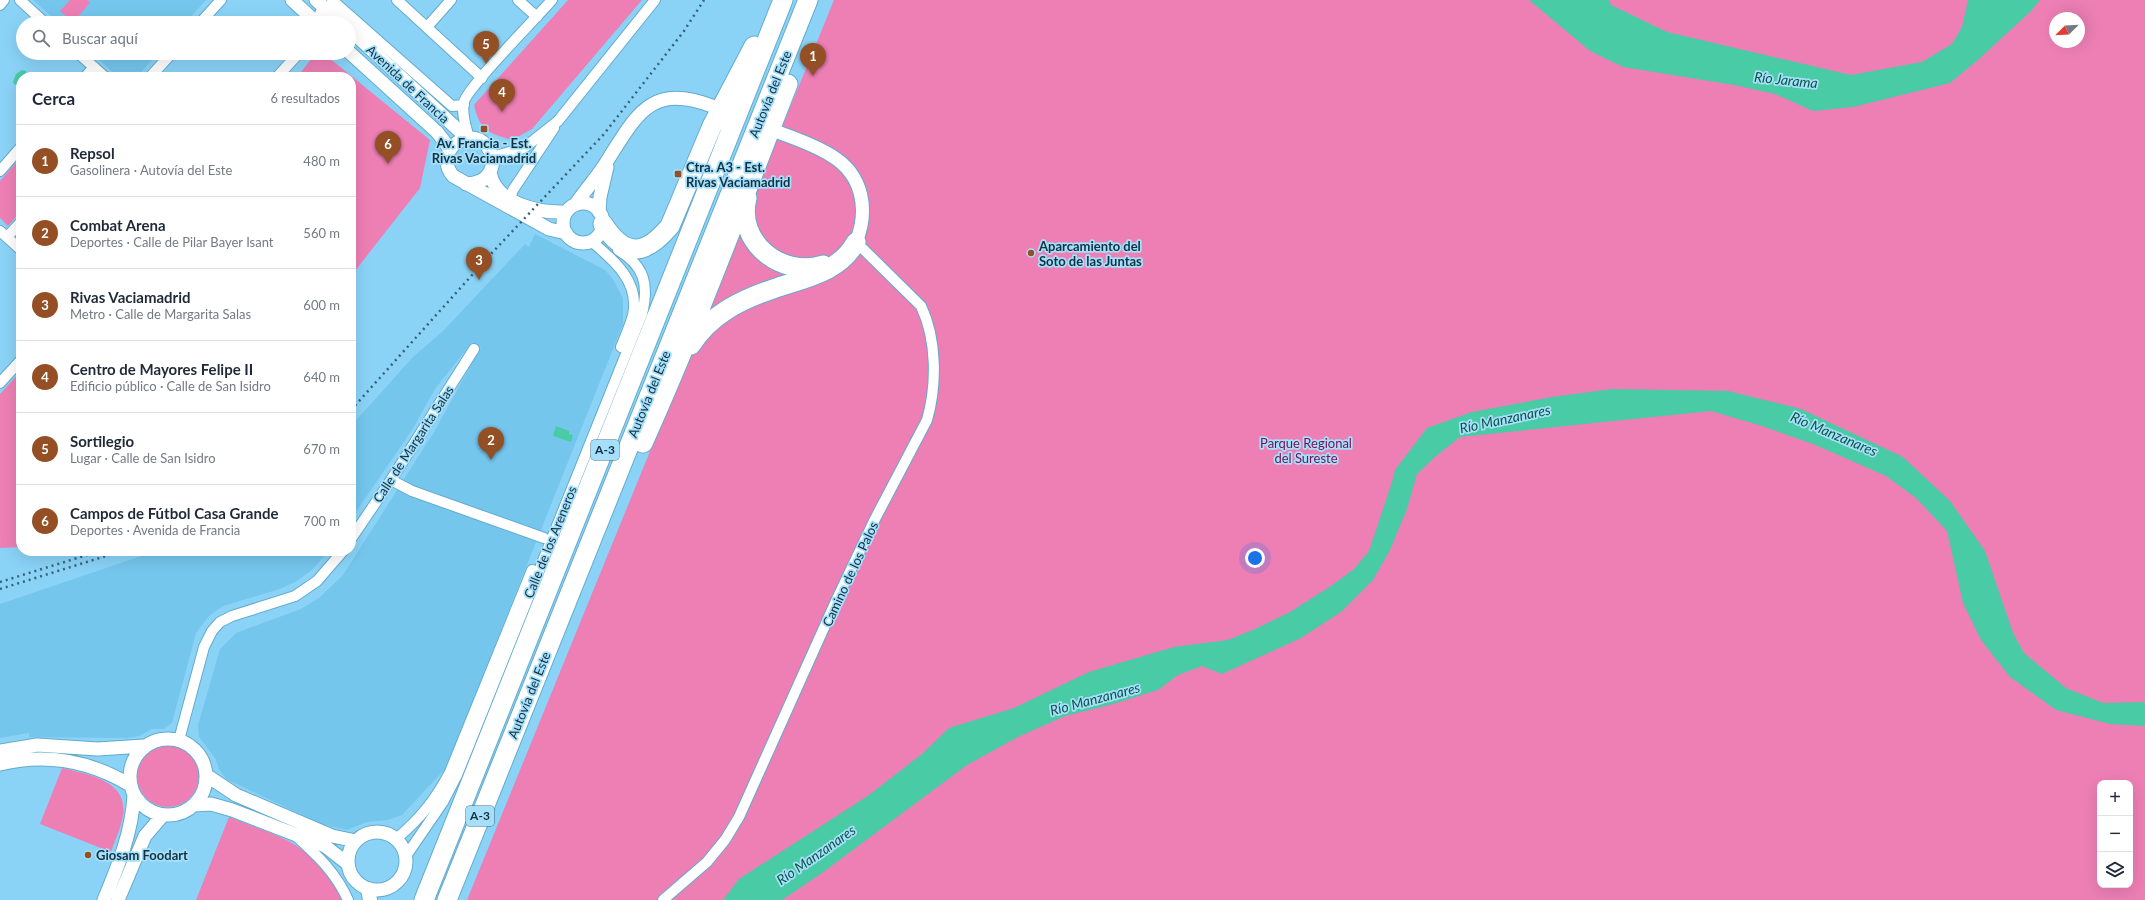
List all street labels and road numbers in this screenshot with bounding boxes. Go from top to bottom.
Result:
street label: Avenida de Francia [363,41,453,127]
street label: Autovía del Este [745,48,795,140]
street label: Autovía del Este [624,348,674,440]
street label: Calle de Margarita Salas [369,382,457,505]
road number: A-3 [591,440,619,460]
street label: Calle de los Areneros [520,483,580,600]
street label: Camino de los Palos [819,519,881,629]
street label: Autovía del Este [504,649,554,741]
road number: A-3 [466,806,494,826]

